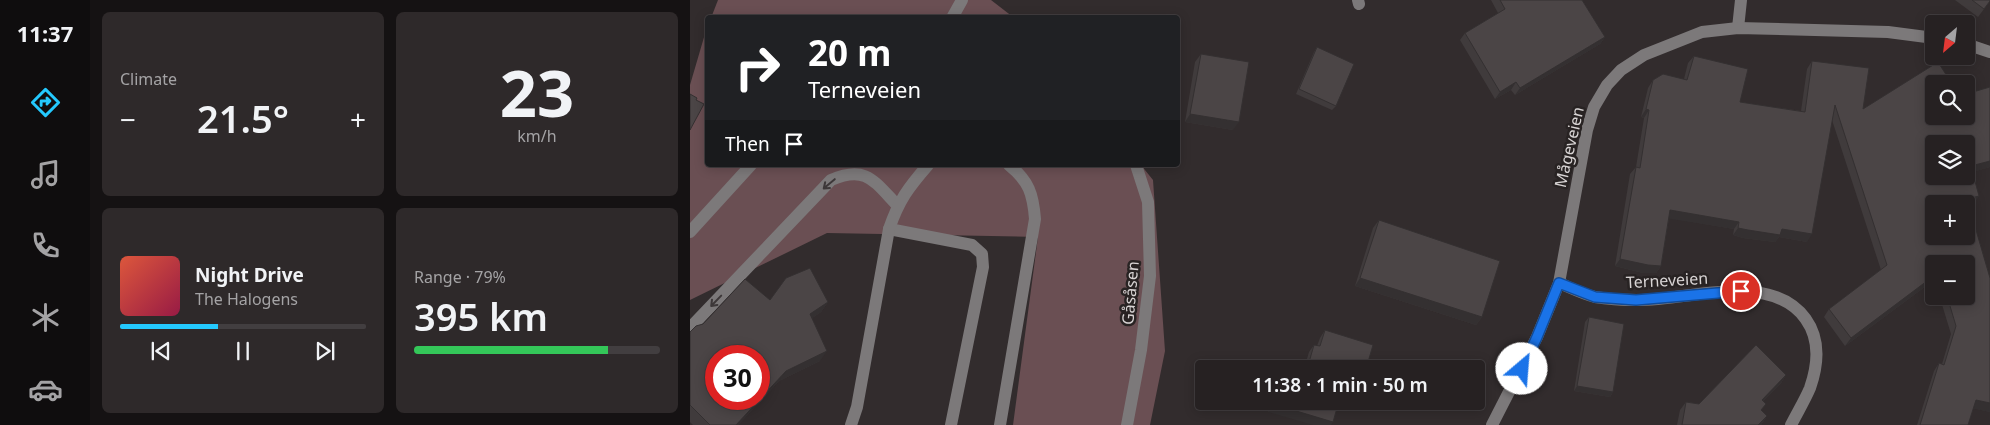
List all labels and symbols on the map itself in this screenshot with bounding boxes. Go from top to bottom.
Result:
north arrow [1925,15,1975,65]
street label: Mågeveien [1549,104,1589,190]
one-way arrow [822,178,835,189]
street label: Gåsåsen [1116,260,1144,326]
street label: Terneveien [1625,267,1709,293]
pin [1720,270,1762,312]
one-way arrow [710,294,722,307]
position arrow [1495,342,1547,394]
speed limit sign: 30 [705,345,770,410]

